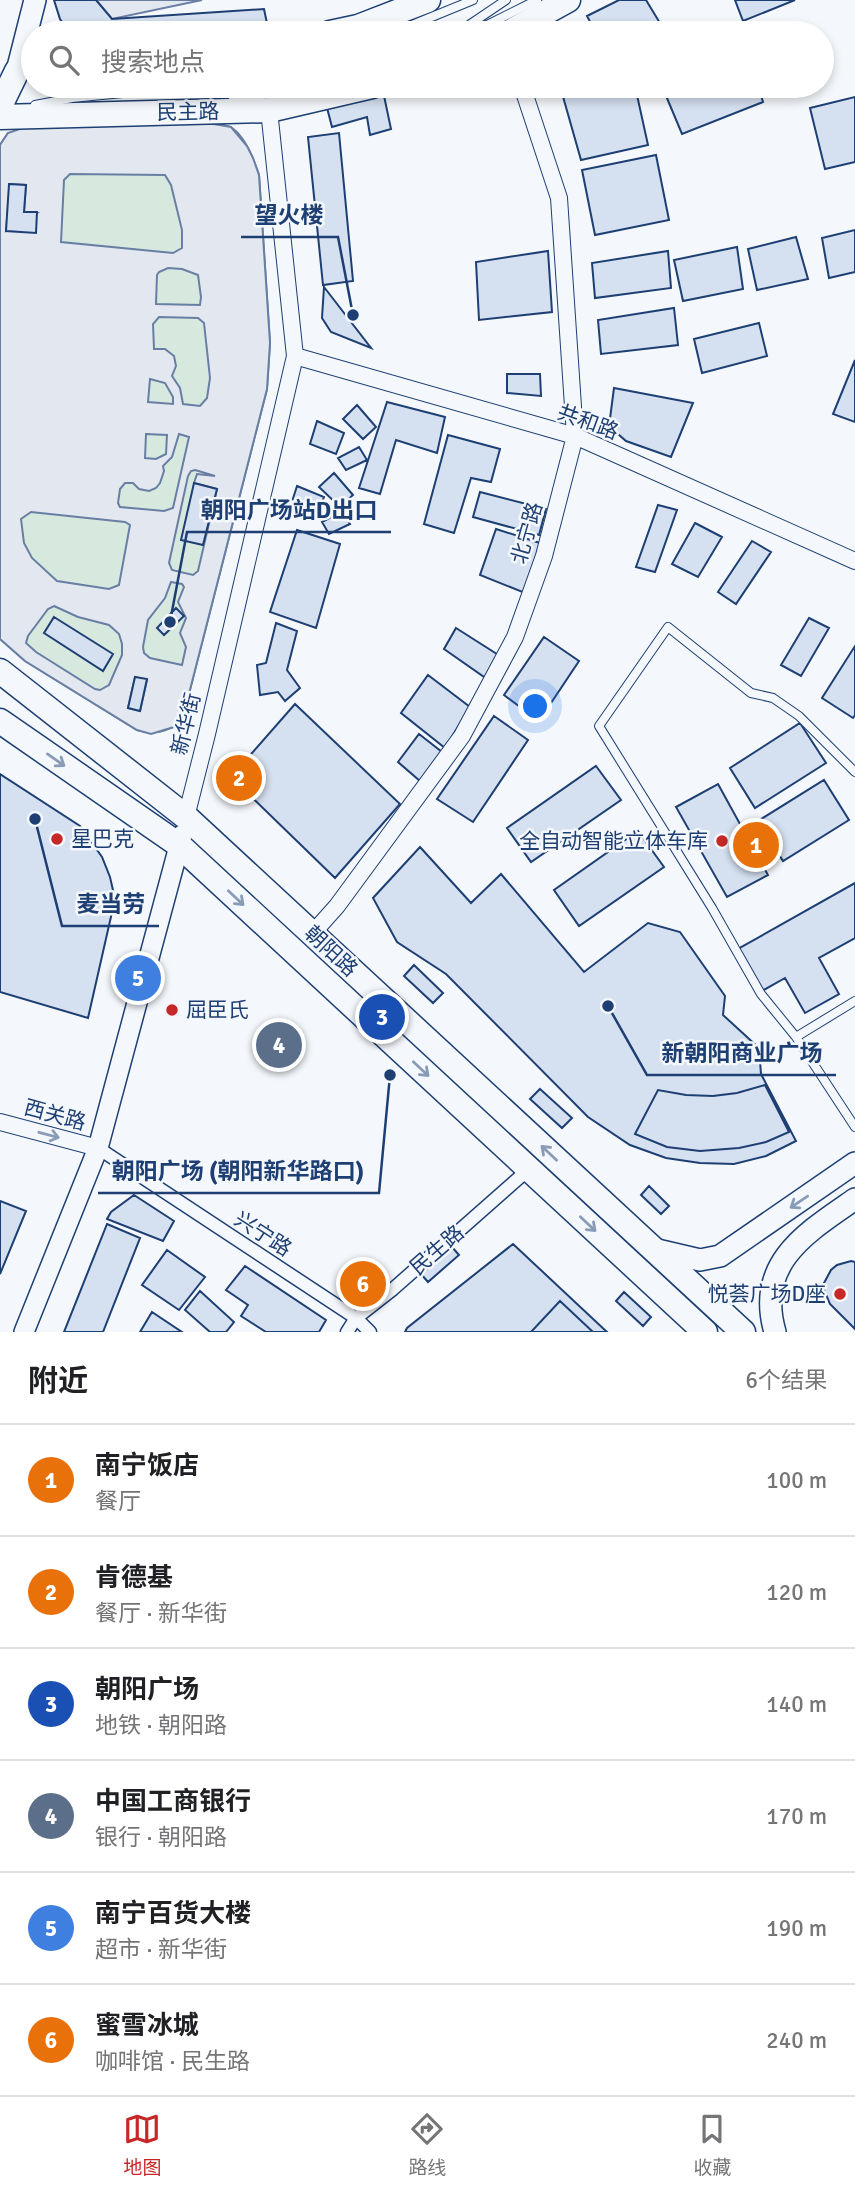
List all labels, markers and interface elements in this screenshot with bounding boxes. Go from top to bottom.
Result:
search box [21,21,834,98]
icon: search [45,41,83,79]
text: 搜索地点 [101,47,205,79]
street label: 民主路 [156,98,220,126]
callout: 望火楼 [241,193,338,237]
text: 望火楼 [255,201,324,230]
street label: 共和路 [554,399,622,445]
callout: 朝阳广场站D出口 [187,488,391,532]
text: 朝阳广场站D出口 [201,496,377,525]
street label: 北宁路 [506,499,548,567]
your location [518,689,552,723]
street label: 新华街 [166,690,206,758]
pin: 2 [216,752,262,804]
one-way arrow [46,753,65,767]
pin: 1 [733,819,779,871]
place label: 星巴克 [71,826,134,852]
place label: 全自动智能立体车库 [519,828,708,854]
marker: 星巴克 [49,831,65,847]
marker: 全自动智能立体车库 [714,833,730,849]
callout: 麦当劳 [62,882,159,926]
text: 麦当劳 [77,890,146,919]
one-way arrow [227,890,245,906]
street label: 朝阳路 [299,920,363,982]
pin: 5 [115,952,161,1004]
pin: 3 [359,991,405,1043]
place label: 屈臣氏 [186,997,249,1023]
marker: 屈臣氏 [164,1002,180,1018]
pin: 4 [256,1019,302,1071]
callout: 新朝阳商业广场 [647,1031,836,1075]
text: 新朝阳商业广场 [662,1039,823,1068]
one-way arrow [412,1061,430,1077]
street label: 西关路 [21,1094,89,1136]
one-way arrow [37,1129,60,1142]
one-way arrow [540,1145,558,1161]
callout: 朝阳广场 (朝阳新华路口) [98,1149,379,1193]
text: 朝阳广场 (朝阳新华路口) [112,1157,364,1186]
one-way arrow [790,1195,809,1209]
street label: 兴宁路 [230,1206,296,1262]
one-way arrow [579,1215,596,1232]
street label: 民生路 [405,1220,469,1280]
pin: 6 [340,1258,386,1310]
place label: 悦荟广场D座 [707,1281,826,1307]
marker: 悦荟广场D座 [832,1286,848,1302]
text: 附近 [28,1363,88,1400]
text: 6个结果 [746,1366,827,1395]
text: 南宁饭店 [95,1450,199,1482]
text: 1 [45,1466,57,1495]
text: 100 m [766,1466,827,1495]
text: 餐厅 [95,1487,141,1516]
text: 肯德基 [95,1562,173,1594]
text: 2 [45,1578,57,1607]
text: 120 m [766,1578,827,1607]
text: 餐厅 · 新华街 [95,1599,227,1628]
text: 朝阳广场 [95,1674,199,1706]
text: 3 [45,1690,57,1719]
text: 140 m [766,1690,827,1719]
text: 地铁 · 朝阳路 [95,1711,227,1740]
text: 中国工商银行 [95,1786,251,1818]
text: 4 [45,1802,57,1831]
text: 170 m [766,1802,827,1831]
text: 银行 · 朝阳路 [95,1823,227,1852]
text: 南宁百货大楼 [95,1898,251,1930]
text: 5 [45,1914,57,1943]
text: 190 m [766,1914,827,1943]
text: 超市 · 新华街 [95,1935,227,1964]
text: 蜜雪冰城 [95,2010,199,2042]
text: 6 [45,2026,57,2055]
text: 240 m [766,2026,827,2055]
text: 咖啡馆 · 民生路 [95,2047,250,2076]
tab: 地图 [123,2110,162,2180]
tab: 路线 [408,2110,447,2180]
tab: 收藏 [693,2110,732,2180]

